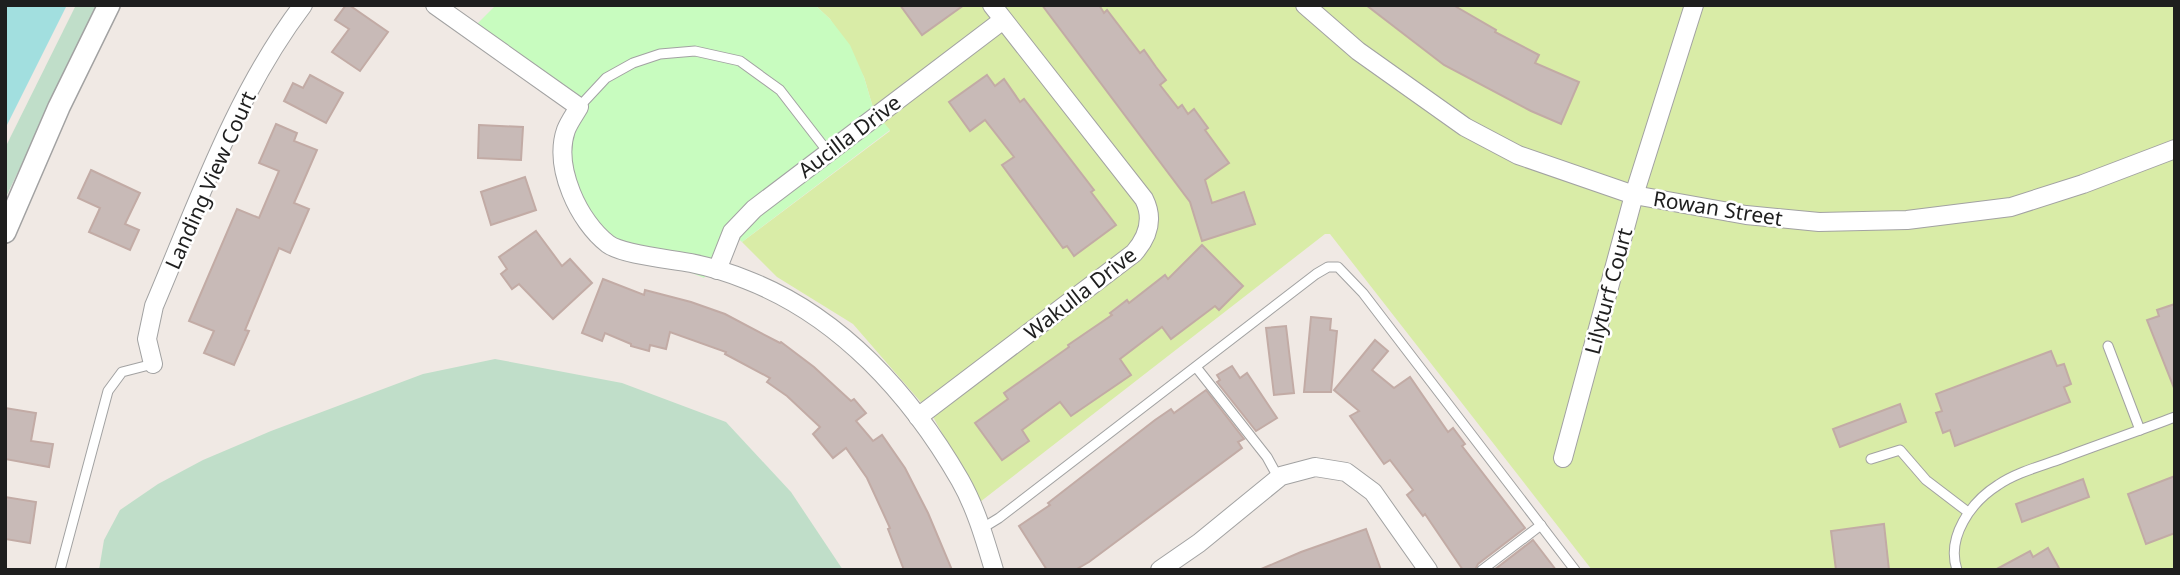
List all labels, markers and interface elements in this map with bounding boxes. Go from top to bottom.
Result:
street label: Landing View Court [158,86,262,273]
street label: Aucilla Drive [792,88,906,184]
street label: Rowan Street [1651,184,1785,232]
street label: Lilyturf Court [1578,224,1638,357]
street label: Wakulla Drive [1018,240,1142,346]

